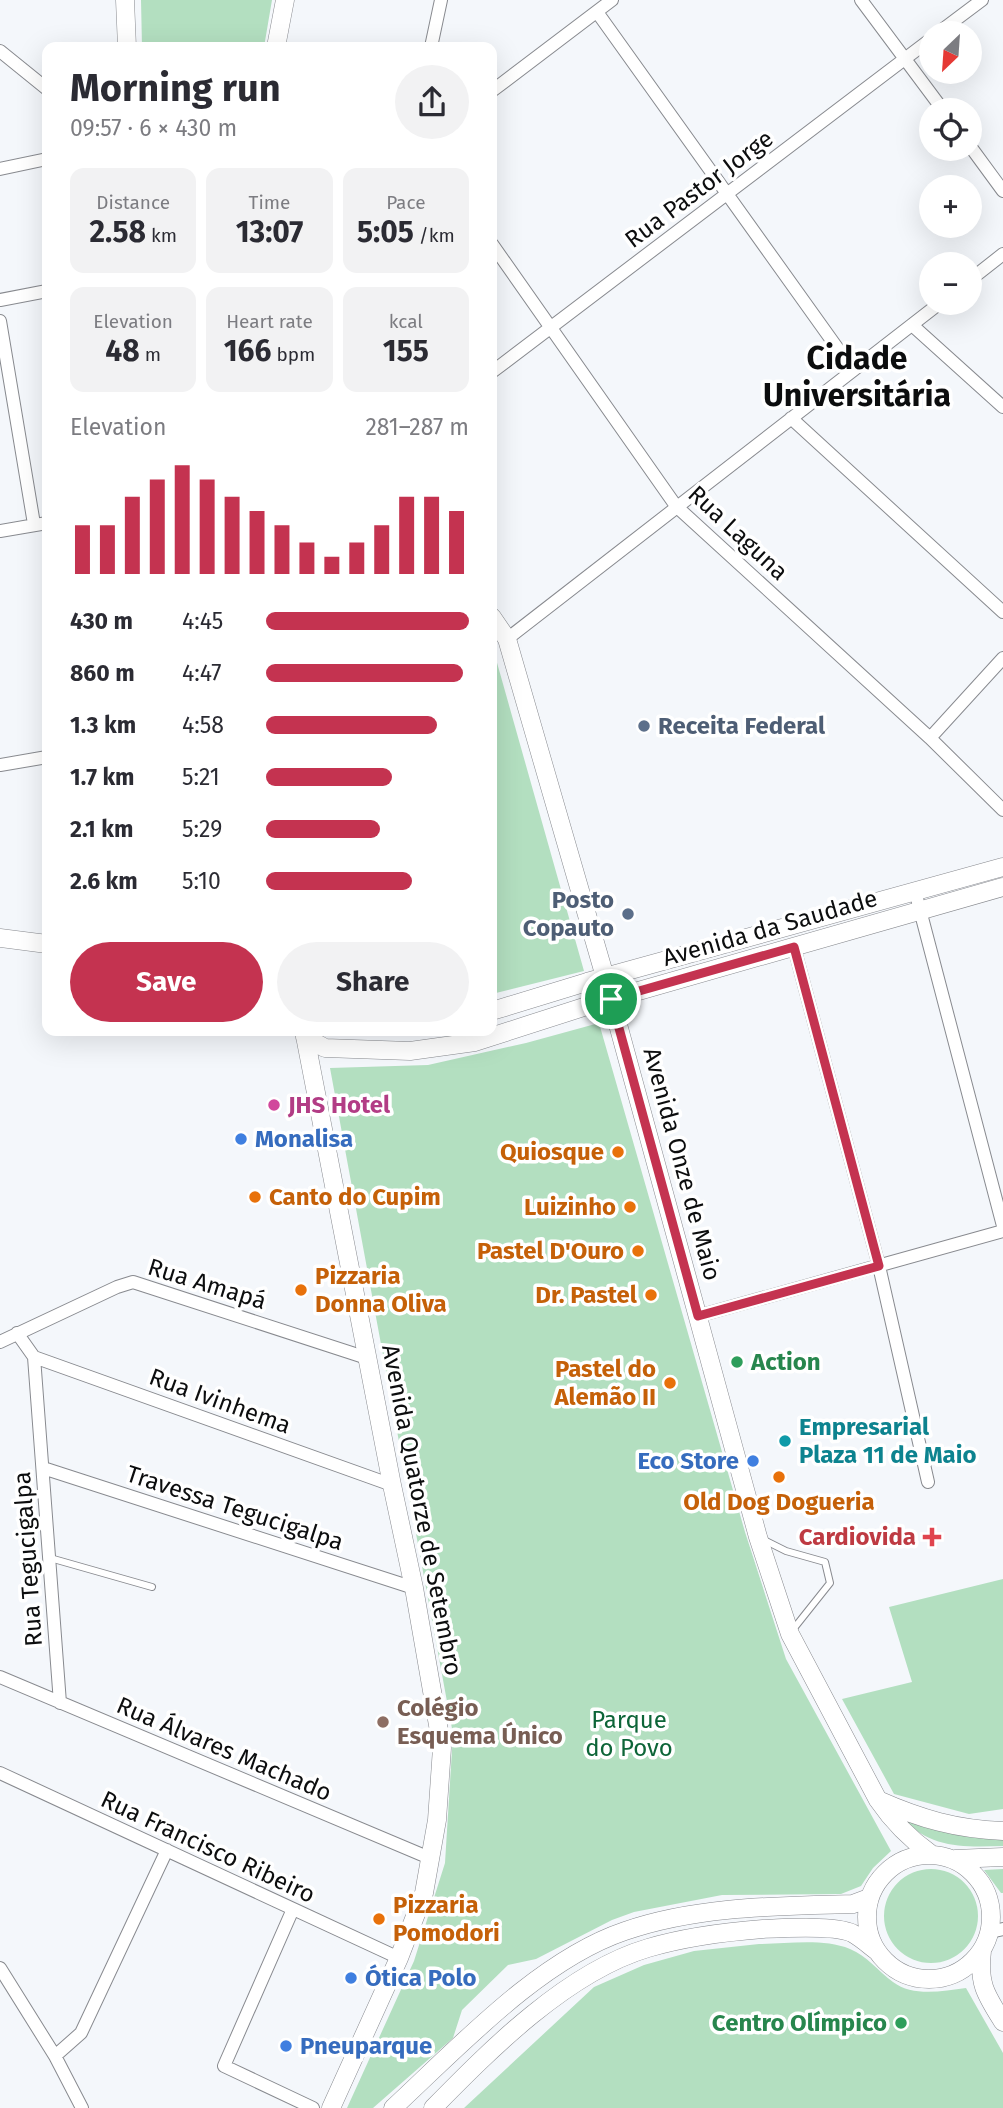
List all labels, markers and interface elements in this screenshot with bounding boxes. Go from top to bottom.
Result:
north arrow [919,21,982,84]
map controls [919,21,982,315]
text: Morning run [70,65,281,111]
button: share [395,65,469,139]
button: locate [919,98,982,161]
text: 09:57 · 6 × 430 m [70,114,237,142]
street label: Rua Pastor Jorge [620,124,778,254]
button: + [919,175,982,238]
text: Distance [96,191,170,214]
text: Time [249,191,290,214]
text: Pace [386,191,426,214]
text: 2.58 [89,214,146,250]
text: 13:07 [236,214,303,250]
text: 5:05 [357,214,414,250]
text: km [146,224,177,247]
text: /km [414,224,455,247]
button: − [919,252,982,315]
text: Elevation [93,310,173,333]
text: Heart rate [226,310,313,333]
text: kcal [389,310,423,333]
text: 48 [105,333,140,369]
text: 166 [224,333,271,369]
text: 155 [383,333,429,369]
district label: Cidade Universitária [763,339,951,414]
text: m [140,343,161,366]
text: bpm [271,343,315,366]
text: Elevation [70,413,166,441]
text: 281–287 m [365,413,469,441]
street label: Rua Laguna [682,480,794,586]
text: 430 m [70,607,133,635]
text: 4:45 [182,607,223,635]
text: 860 m [70,659,135,687]
text: 4:47 [182,659,222,687]
text: 1.3 km [70,711,136,739]
text: 4:58 [182,711,224,739]
place label: Receita Federal [658,712,826,740]
marker: Receita Federal [636,718,652,734]
text: 1.7 km [70,763,135,791]
text: 5:21 [182,763,220,791]
text: 2.1 km [70,815,133,843]
text: 5:29 [182,815,222,843]
text: 2.6 km [70,867,138,895]
text: 5:10 [182,867,221,895]
street label: Avenida da Saudade [660,884,880,972]
place label: Posto Copauto [523,886,614,942]
marker: Posto Copauto [620,906,636,922]
button: Save [70,942,263,1022]
button: Share [277,942,469,1022]
pin [581,969,641,1029]
icon: arrive [592,980,630,1018]
street label: Avenida Onze de Maio [637,1045,727,1283]
place label: JHS Hotel [287,1091,391,1119]
marker: JHS Hotel [266,1097,282,1113]
place label: Monalisa [255,1125,353,1153]
marker: Monalisa [233,1131,249,1147]
place label: Quiosque [500,1138,604,1166]
marker: Quiosque [610,1144,626,1160]
place label: Canto do Cupim [269,1183,441,1211]
marker: Canto do Cupim [247,1189,263,1205]
place label: Luizinho [524,1193,616,1221]
marker: Luizinho [622,1199,638,1215]
place label: Pastel D'Ouro [477,1237,624,1265]
marker: Pastel D'Ouro [630,1243,646,1259]
street label: Rua Amapá [144,1253,270,1315]
place label: Pizzaria Donna Oliva [315,1262,447,1318]
place label: Dr. Pastel [535,1281,638,1309]
marker: Pizzaria Donna Oliva [293,1282,309,1298]
marker: Dr. Pastel [643,1287,659,1303]
street label: Avenida Quatorze de Setembro [376,1342,468,1678]
place label: Action [750,1348,821,1376]
marker: Action [729,1354,745,1370]
place label: Pastel do Alemão II [553,1355,656,1411]
street label: Rua Ivinhema [145,1362,295,1440]
marker: Pastel do Alemão II [662,1375,678,1391]
place label: Empresarial Plaza 11 de Maio [799,1413,976,1469]
marker: Empresarial Plaza 11 de Maio [777,1433,793,1449]
place label: Eco Store [637,1447,739,1475]
marker: Eco Store [745,1453,761,1469]
street label: Travessa Tegucigalpa [123,1460,347,1556]
marker: Old Dog Dogueria [771,1469,787,1485]
street label: Rua Tegucigalpa [8,1471,48,1647]
place label: Old Dog Dogueria [683,1488,875,1516]
place label: Cardiovida [799,1523,916,1551]
marker: Cardiovida [922,1527,942,1547]
street label: Rua Álvares Machado [112,1690,336,1807]
place label: Colégio Esquema Único [397,1694,563,1750]
park label: Parque do Povo [585,1706,673,1762]
marker: Colégio Esquema Único [375,1714,391,1730]
street label: Rua Francisco Ribeiro [96,1785,320,1909]
place label: Pizzaria Pomodori [393,1891,500,1947]
marker: Pizzaria Pomodori [371,1911,387,1927]
place label: Ótica Polo [365,1964,476,1992]
marker: Ótica Polo [343,1970,359,1986]
place label: Centro Olímpico [712,2009,887,2037]
marker: Centro Olímpico [893,2015,909,2031]
place label: Pneuparque [300,2032,432,2060]
marker: Pneuparque [278,2038,294,2054]

